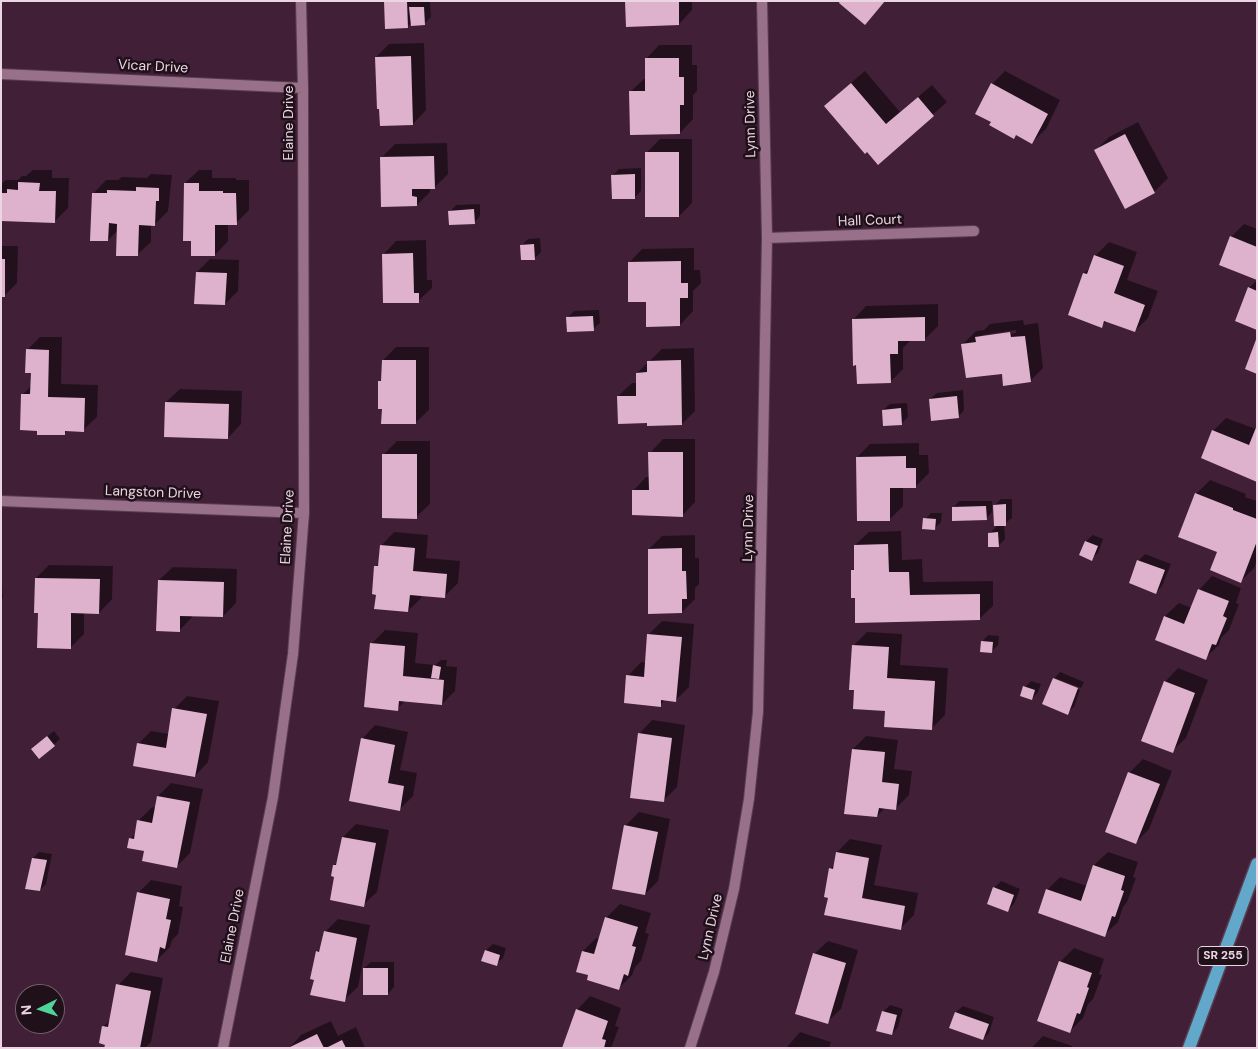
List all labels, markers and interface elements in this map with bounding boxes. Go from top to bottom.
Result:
street label: Vicar Drive [117,57,189,77]
street label: Elaine Drive [281,86,297,160]
street label: Lynn Drive [742,90,760,158]
street label: Hall Court [838,211,902,231]
street label: Langston Drive [105,483,201,503]
street label: Elaine Drive [278,489,298,565]
street label: Lynn Drive [740,494,758,562]
street label: Elaine Drive [218,888,248,964]
street label: Lynn Drive [695,892,727,962]
road number: SR 255 [1198,946,1248,966]
north arrow [15,984,65,1034]
text: N [17,1004,35,1016]

